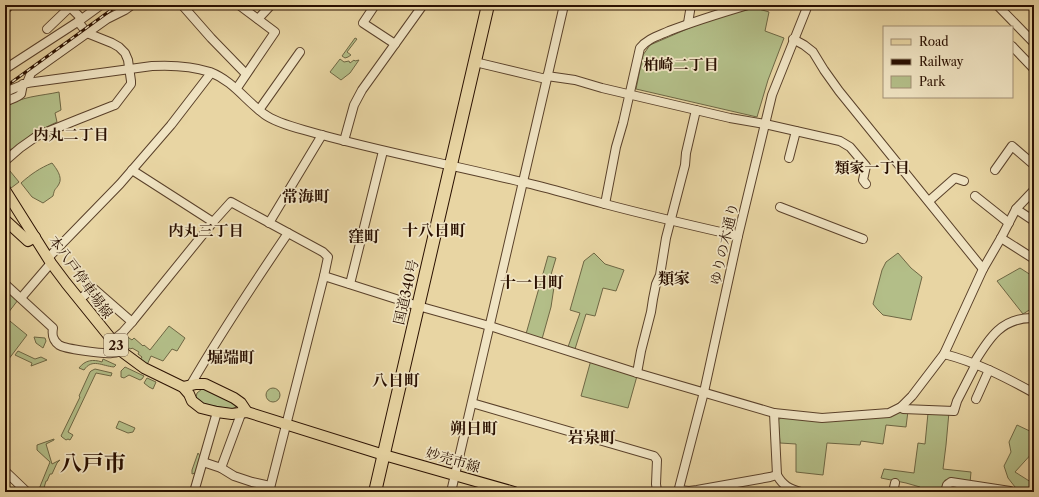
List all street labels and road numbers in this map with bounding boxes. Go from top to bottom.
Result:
street label: ゆりの木通り [706,201,742,287]
street label: 本八戸停車場線 [45,232,117,322]
street label: 国道340号 [390,257,422,327]
road number: 23 [104,334,128,356]
street label: 妙売市線 [424,444,482,476]

